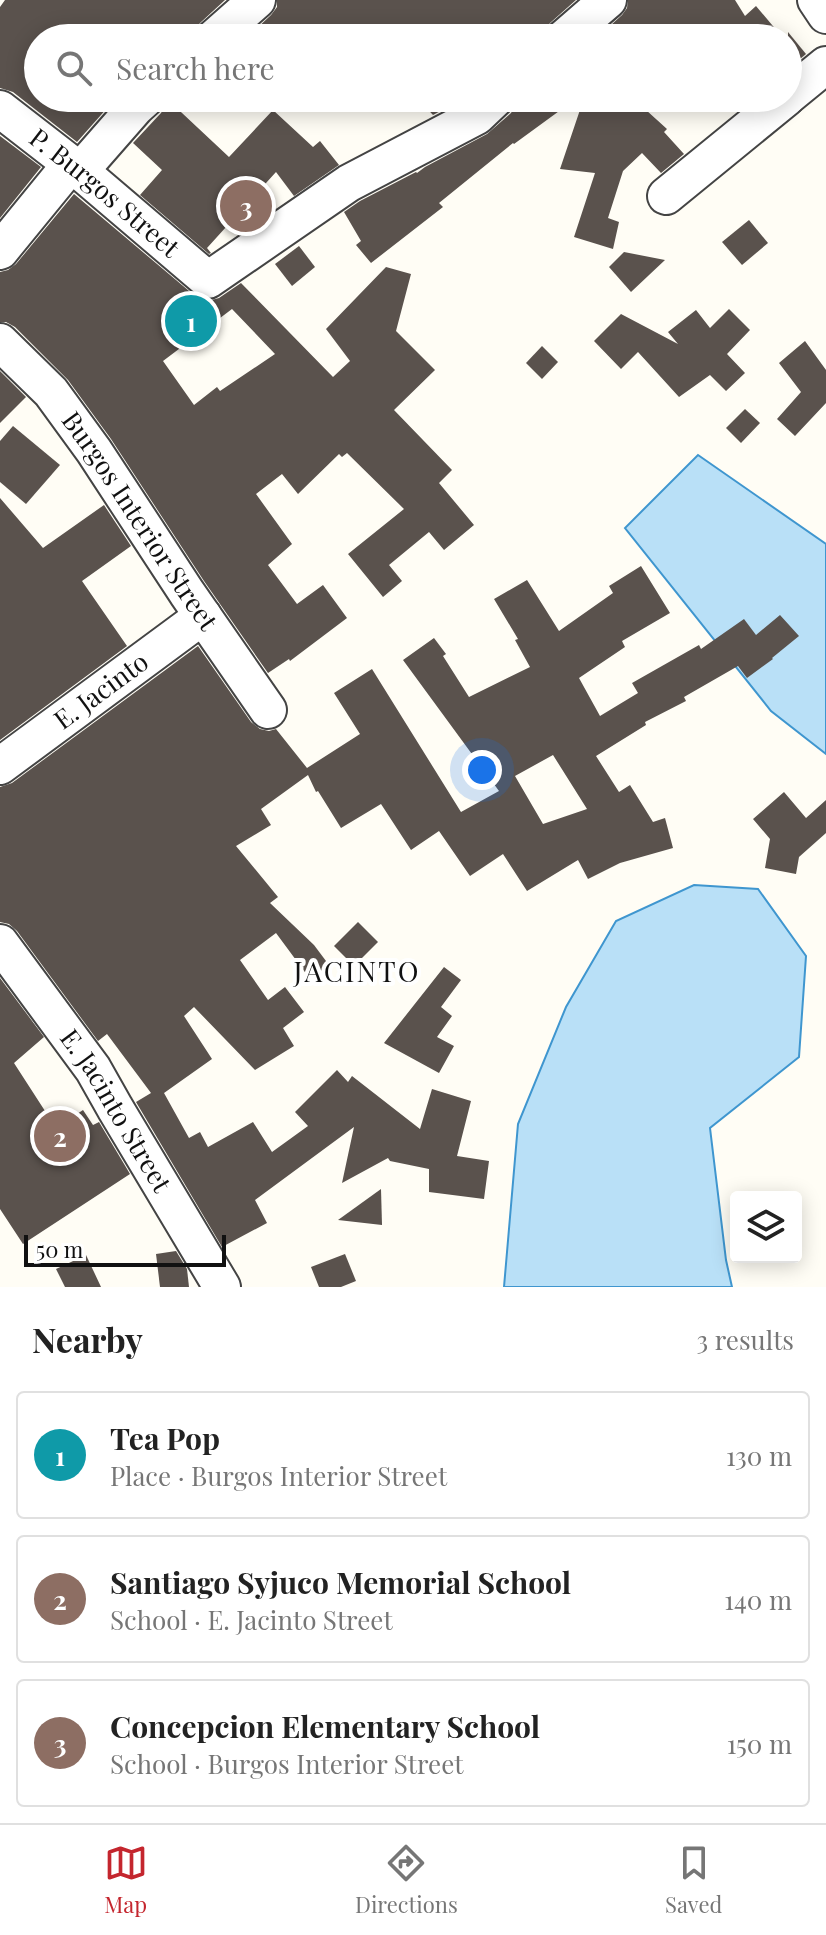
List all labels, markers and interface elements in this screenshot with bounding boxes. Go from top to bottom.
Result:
search box [24,24,802,112]
icon: search [52,46,96,90]
text: Search here [116,48,275,88]
street label: P. Burgos Street [23,119,188,265]
pin: 3 [220,176,272,236]
pin: 1 [165,291,217,351]
street label: Burgos Interior Street [55,404,227,637]
street label: E. Jacinto [46,643,155,736]
your location [462,750,502,790]
district label: JACINTO [293,952,420,989]
street label: E. Jacinto Street [53,1021,181,1199]
pin: 2 [34,1106,86,1166]
map controls [730,1191,802,1263]
button: layers [730,1191,802,1263]
scale bar [24,1231,226,1267]
text: 50 m [36,1234,83,1264]
text: Nearby [32,1316,143,1362]
text: 3 results [697,1322,794,1357]
text: Tea Pop [110,1418,220,1458]
text: 1 [55,1438,65,1473]
text: 130 m [726,1438,792,1473]
text: Place · Burgos Interior Street [110,1458,447,1493]
text: Santiago Syjuco Memorial School [110,1562,571,1602]
text: 2 [53,1582,67,1617]
text: 140 m [724,1582,792,1617]
text: School · E. Jacinto Street [110,1602,393,1637]
text: Concepcion Elementary School [110,1706,540,1746]
text: 3 [54,1726,66,1761]
text: 150 m [727,1726,792,1761]
text: School · Burgos Interior Street [110,1746,464,1781]
tab: Map [104,1841,148,1919]
tab: Directions [355,1841,458,1919]
tab: Saved [665,1841,722,1919]

